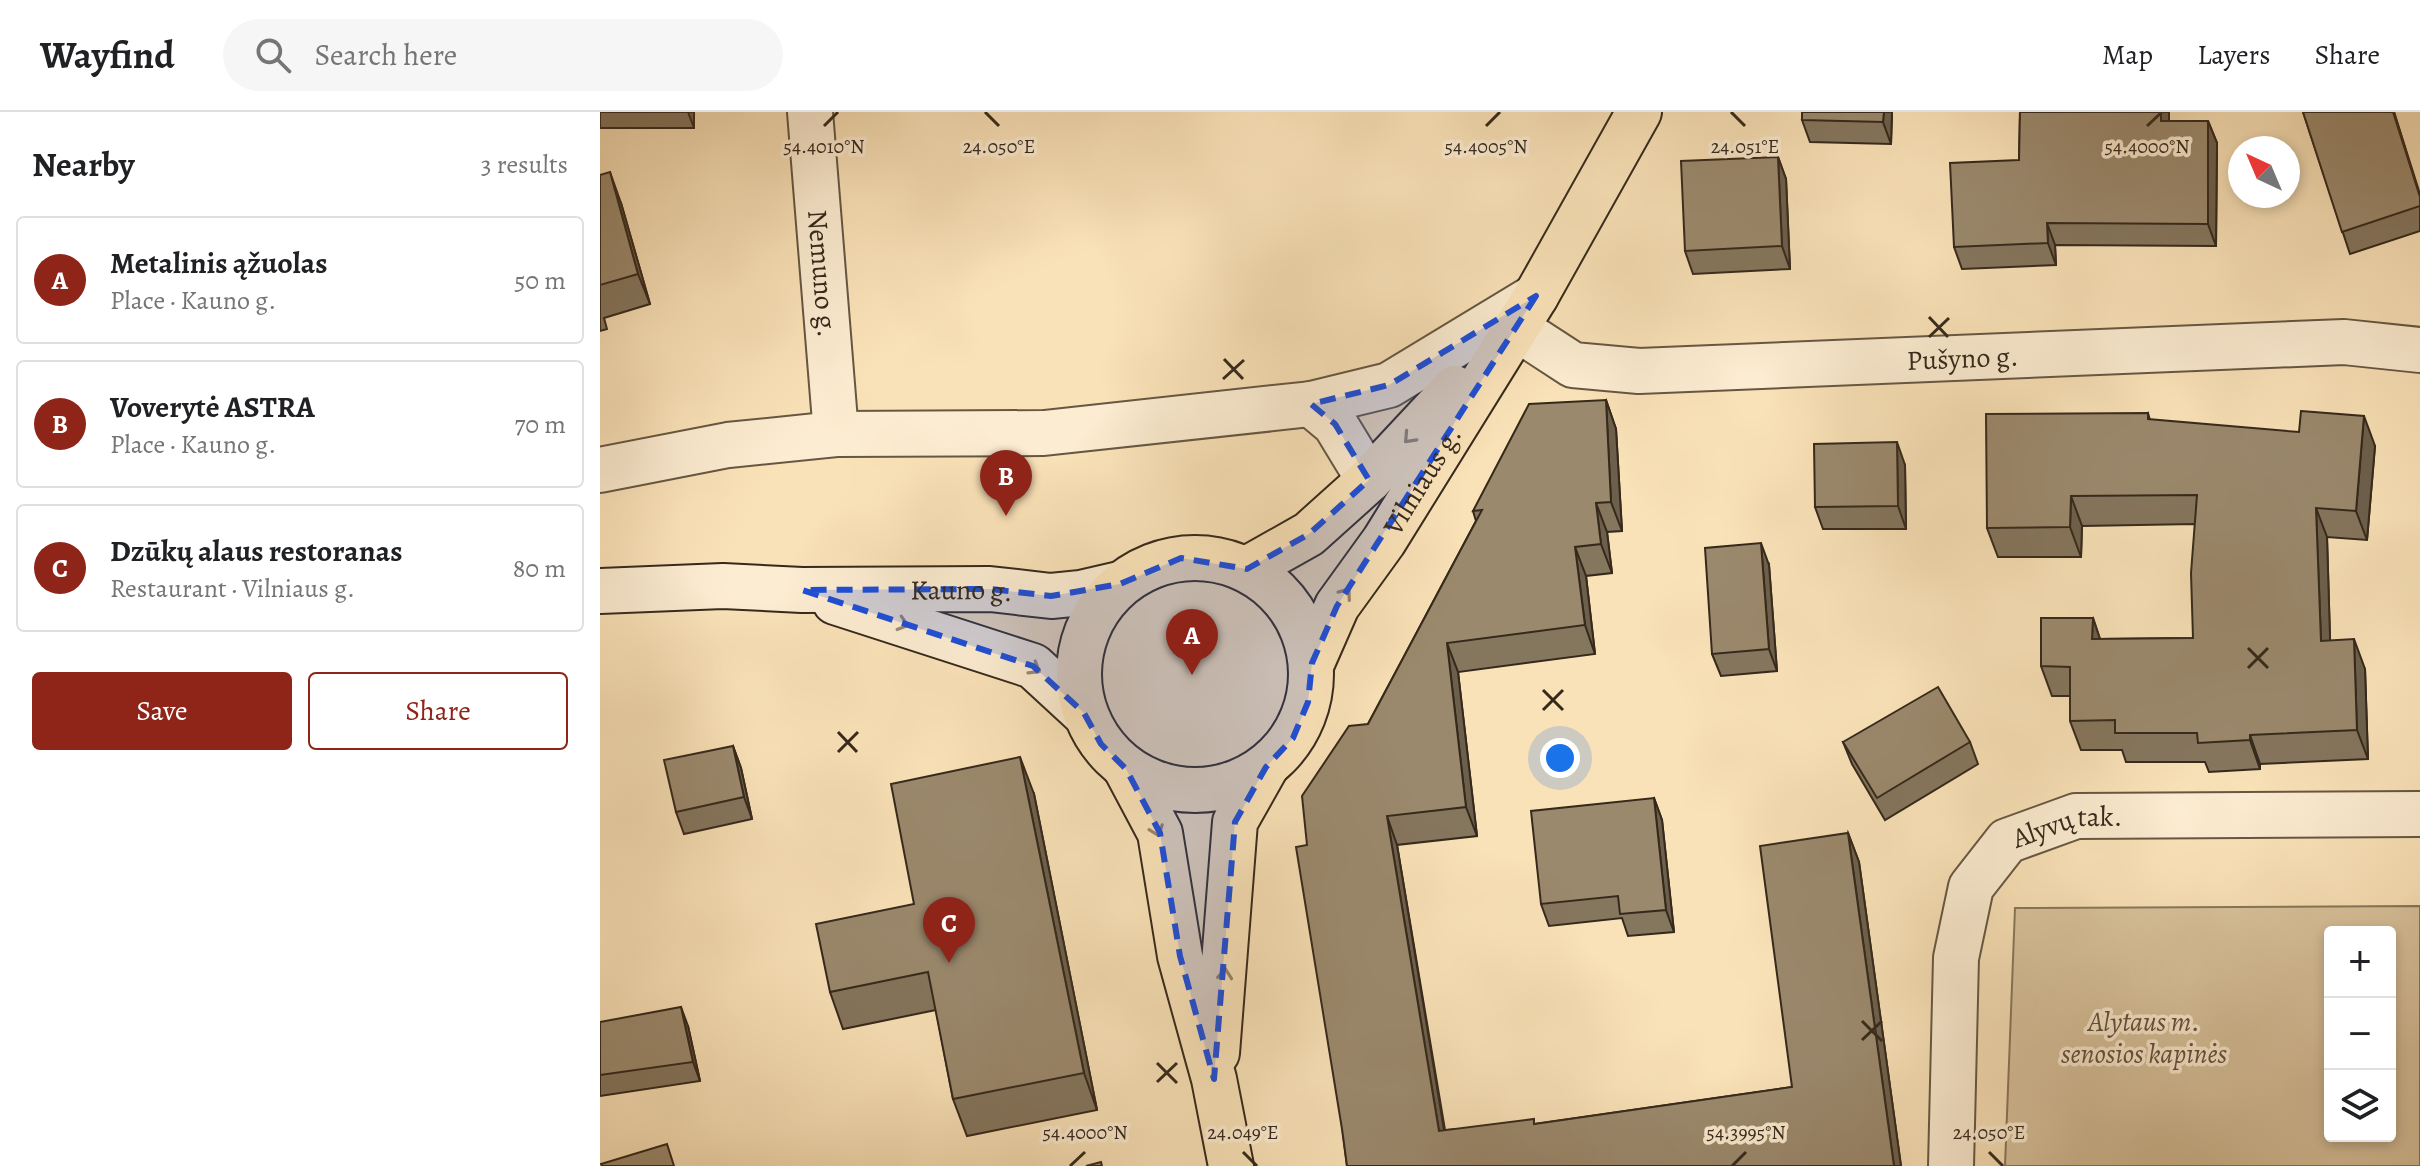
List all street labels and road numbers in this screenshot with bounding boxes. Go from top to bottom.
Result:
street label: Nemuno g. [798,208,846,339]
street label: Pušyno g. [1906,337,2019,380]
street label: Vilniaus g. [1374,419,1471,543]
street label: Kauno g. [910,571,1015,612]
street label: Alyvų tak. [2006,798,2122,858]

